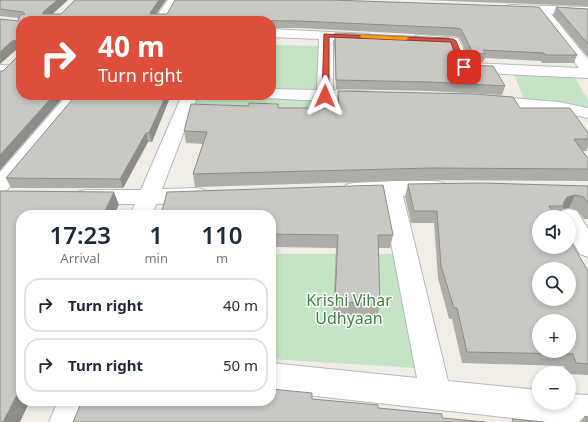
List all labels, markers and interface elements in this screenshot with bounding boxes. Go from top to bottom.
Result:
text: 40 m [98,27,165,65]
icon: right [32,32,84,84]
pin [447,50,481,84]
icon: arrive [453,56,475,78]
text: Turn right [98,63,182,87]
position arrow [304,75,346,117]
map controls [532,210,576,410]
button: sound [532,210,576,254]
text: 17:23 [49,218,111,251]
text: 1 [149,218,163,251]
text: 110 [201,218,243,251]
text: Arrival [60,249,100,267]
text: min [144,249,168,267]
text: m [216,249,228,267]
button: search [532,262,576,306]
park label: Krishi Vihar Udhyaan [306,289,392,329]
icon: right [34,294,56,316]
text: Turn right [68,295,143,315]
text: 40 m [223,295,258,315]
button: + [532,314,576,358]
icon: right [34,354,56,376]
text: Turn right [68,355,143,375]
text: 50 m [223,355,258,375]
button: − [532,366,576,410]

